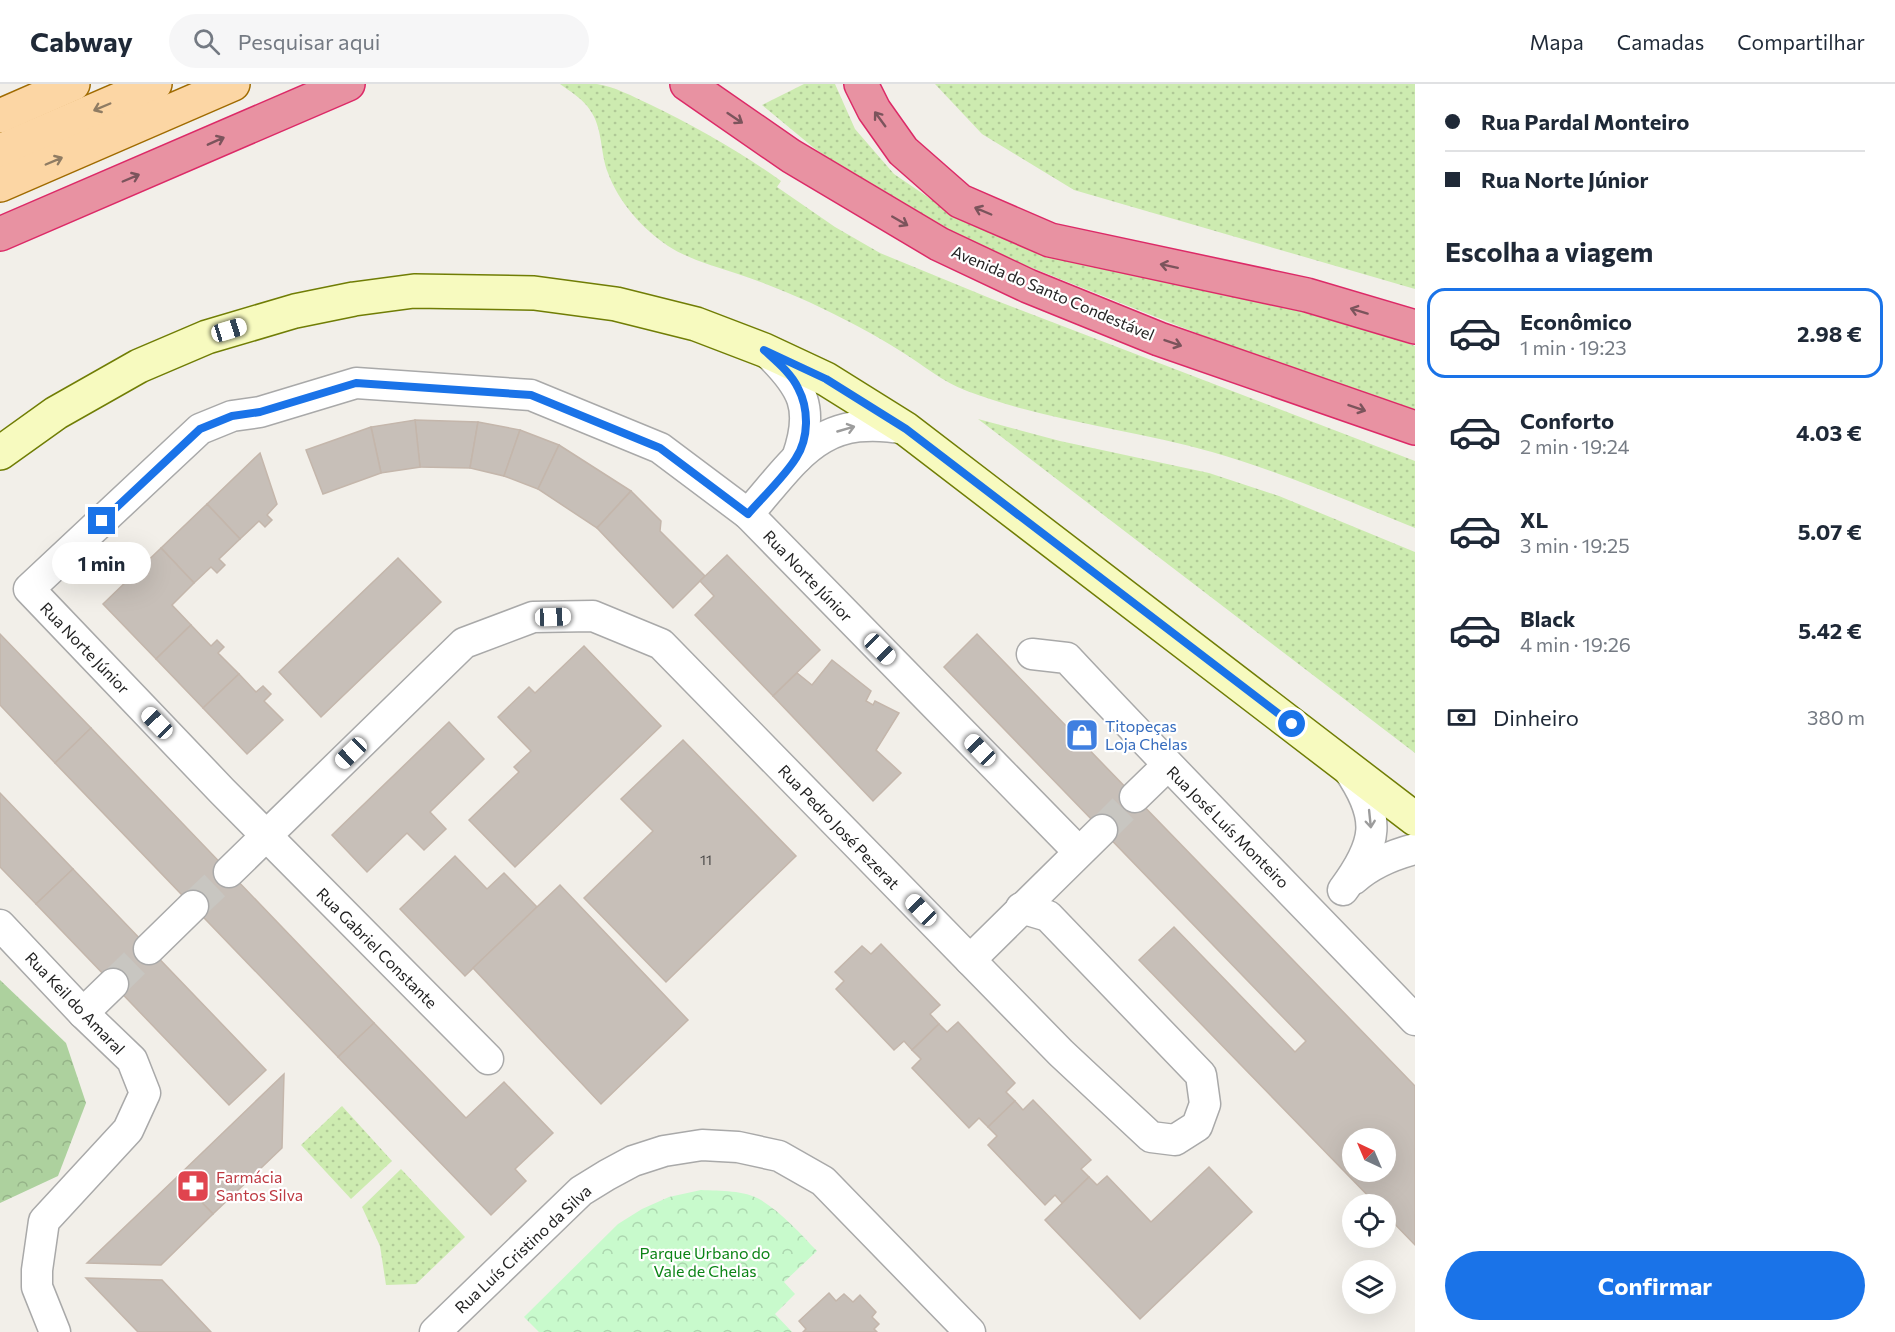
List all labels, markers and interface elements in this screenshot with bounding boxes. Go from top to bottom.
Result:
search box [169,14,589,68]
text: Cabway [30,24,133,58]
icon: search [190,25,223,58]
text: Pesquisar aqui [238,28,380,55]
text: Mapa [1530,29,1584,54]
text: Camadas [1617,29,1704,54]
text: Compartilhar [1737,29,1865,54]
one-way arrow [93,102,111,113]
text: Rua Pardal Monteiro [1481,108,1689,135]
one-way arrow [874,111,886,127]
one-way arrow [726,112,742,124]
one-way arrow [207,134,225,145]
one-way arrow [44,155,62,167]
text: Rua Norte Júnior [1481,166,1649,193]
one-way arrow [121,172,139,183]
one-way arrow [974,205,993,216]
one-way arrow [891,215,908,227]
text: Escolha a viagem [1445,235,1653,268]
street label: Avenida do Santo Condestável [949,241,1157,344]
one-way arrow [1160,259,1179,271]
one-way arrow [1350,305,1369,316]
icon: car [1448,306,1502,360]
text: Econômico [1520,308,1632,335]
car [209,316,249,344]
text: 2.98 € [1797,320,1862,347]
text: 1 min · 19:23 [1520,335,1627,359]
one-way arrow [1164,339,1182,350]
one-way arrow [1348,404,1366,415]
icon: car [1448,405,1502,459]
text: Conforto [1520,407,1614,434]
text: 4.03 € [1796,419,1862,446]
one-way arrow [836,423,855,434]
text: 2 min · 19:24 [1520,434,1630,458]
icon: car [1448,504,1502,558]
text: XL [1520,506,1548,533]
route end [88,507,115,534]
text: 5.07 € [1798,518,1862,545]
street label: Rua Norte Júnior [760,526,857,626]
text: 3 min · 19:25 [1520,533,1630,557]
callout: 1 min [52,542,152,584]
text: 1 min [78,551,125,575]
street label: Rua Norte Júnior [37,598,134,698]
icon: car [1448,603,1502,657]
text: Black [1520,605,1575,632]
car [535,607,571,627]
text: 5.42 € [1798,617,1862,644]
car [861,630,899,668]
text: 4 min · 19:26 [1520,632,1631,656]
icon: cash [1445,701,1478,734]
car [138,704,176,742]
text: Dinheiro [1493,704,1579,731]
text: 380 m [1807,705,1865,729]
route start [1278,710,1305,737]
place label: Titopeças Loja Chelas [1105,716,1188,753]
shop icon: Titopeças Loja Chelas [1064,717,1100,753]
car [961,731,999,769]
car [332,734,370,772]
street label: Rua Pedro José Pezerat [775,760,904,893]
street label: Rua José Luís Monteiro [1163,762,1293,892]
one-way arrow [1365,809,1376,828]
house number: 11 [700,851,712,868]
street label: Rua Gabriel Constante [313,883,442,1012]
car [902,891,940,929]
street label: Rua Keil do Amaral [22,948,129,1058]
north arrow [1342,1128,1396,1182]
map controls [1342,1128,1396,1314]
place label: Farmácia Santos Silva [216,1167,303,1204]
pharmacy icon: Farmácia Santos Silva [175,1168,211,1204]
street label: Rua Luís Cristino da Silva [451,1181,595,1317]
button: locate [1342,1194,1396,1248]
park label: Parque Urbano do Vale de Chelas [640,1243,770,1280]
button: Confirmar [1445,1251,1865,1320]
button: layers [1342,1260,1396,1314]

